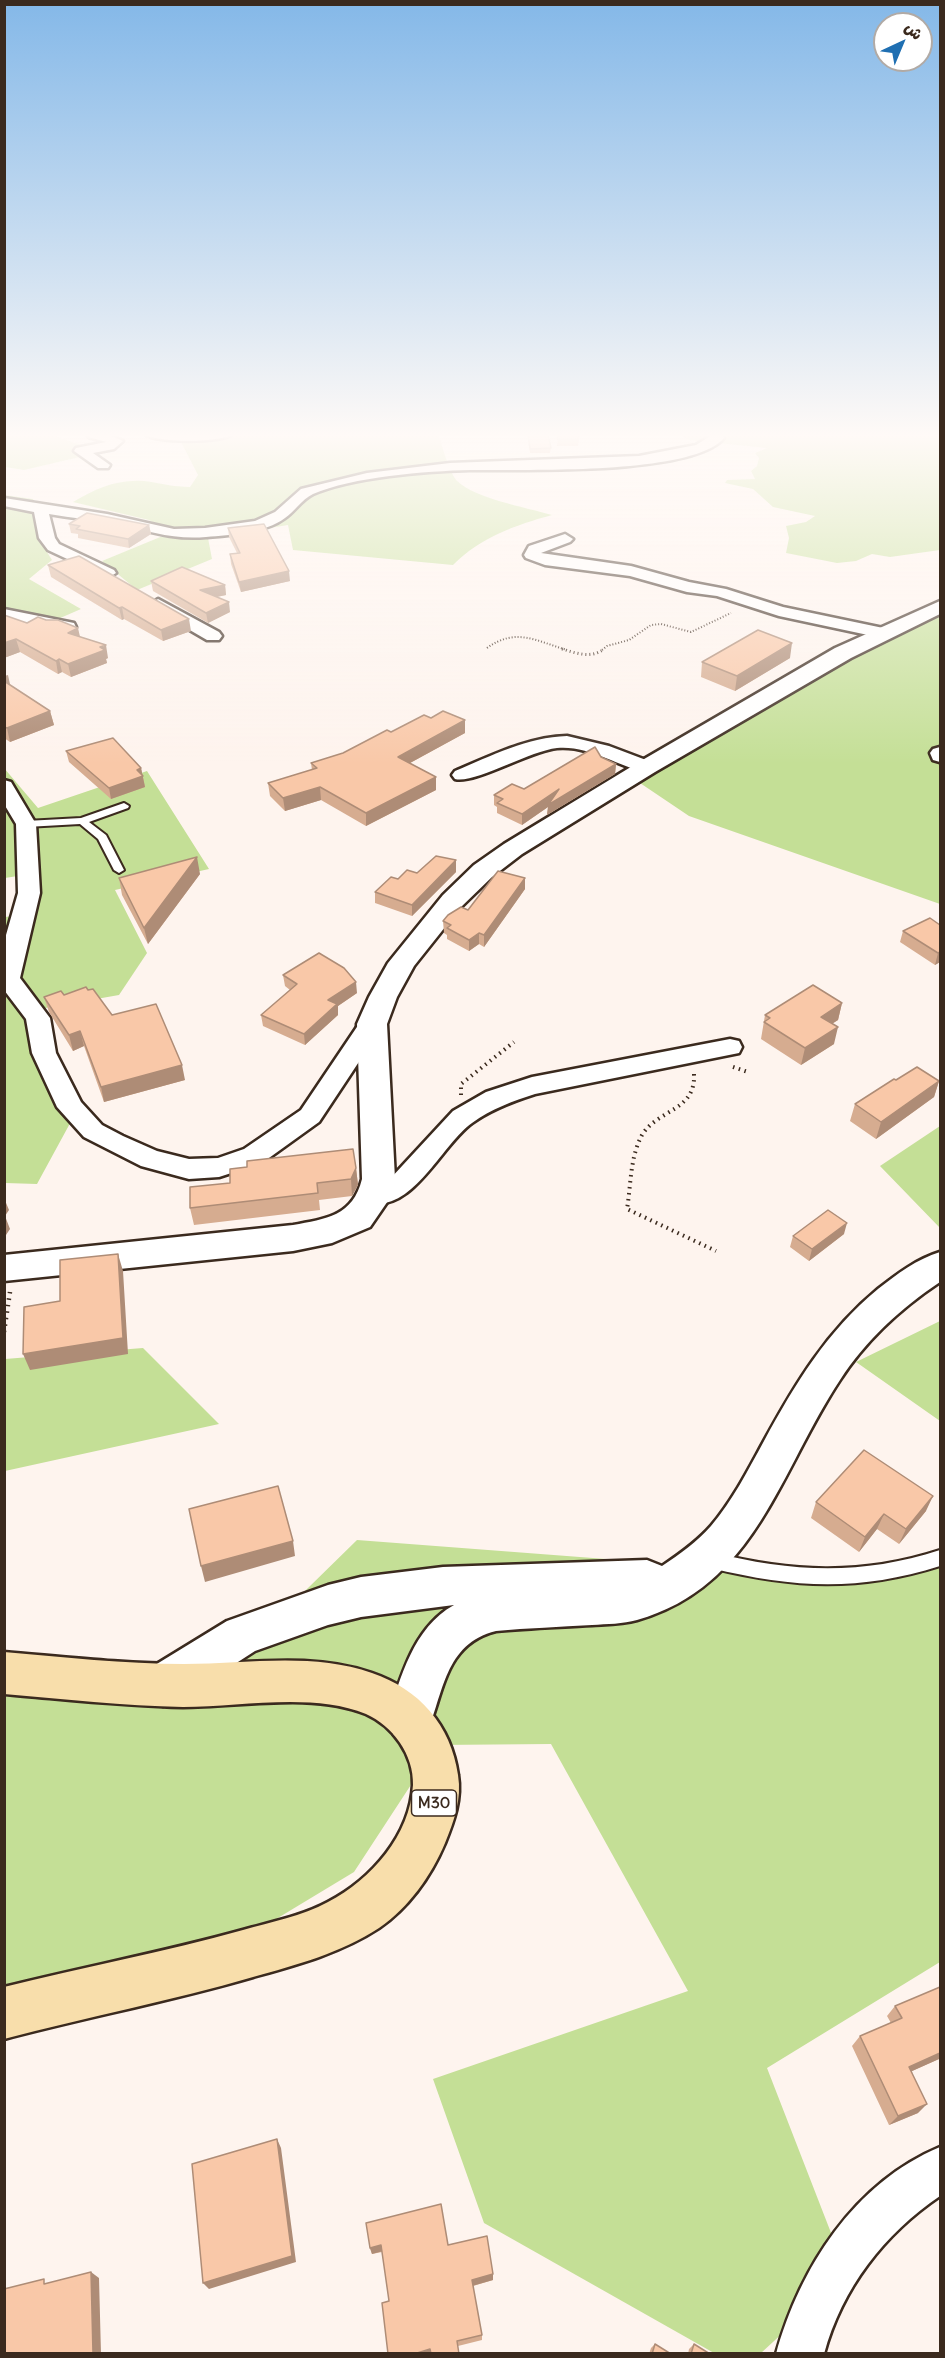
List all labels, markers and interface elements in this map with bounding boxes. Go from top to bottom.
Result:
north arrow [873,12,933,72]
text: ش [901,17,927,44]
road number: M30 [412,1790,456,1816]

